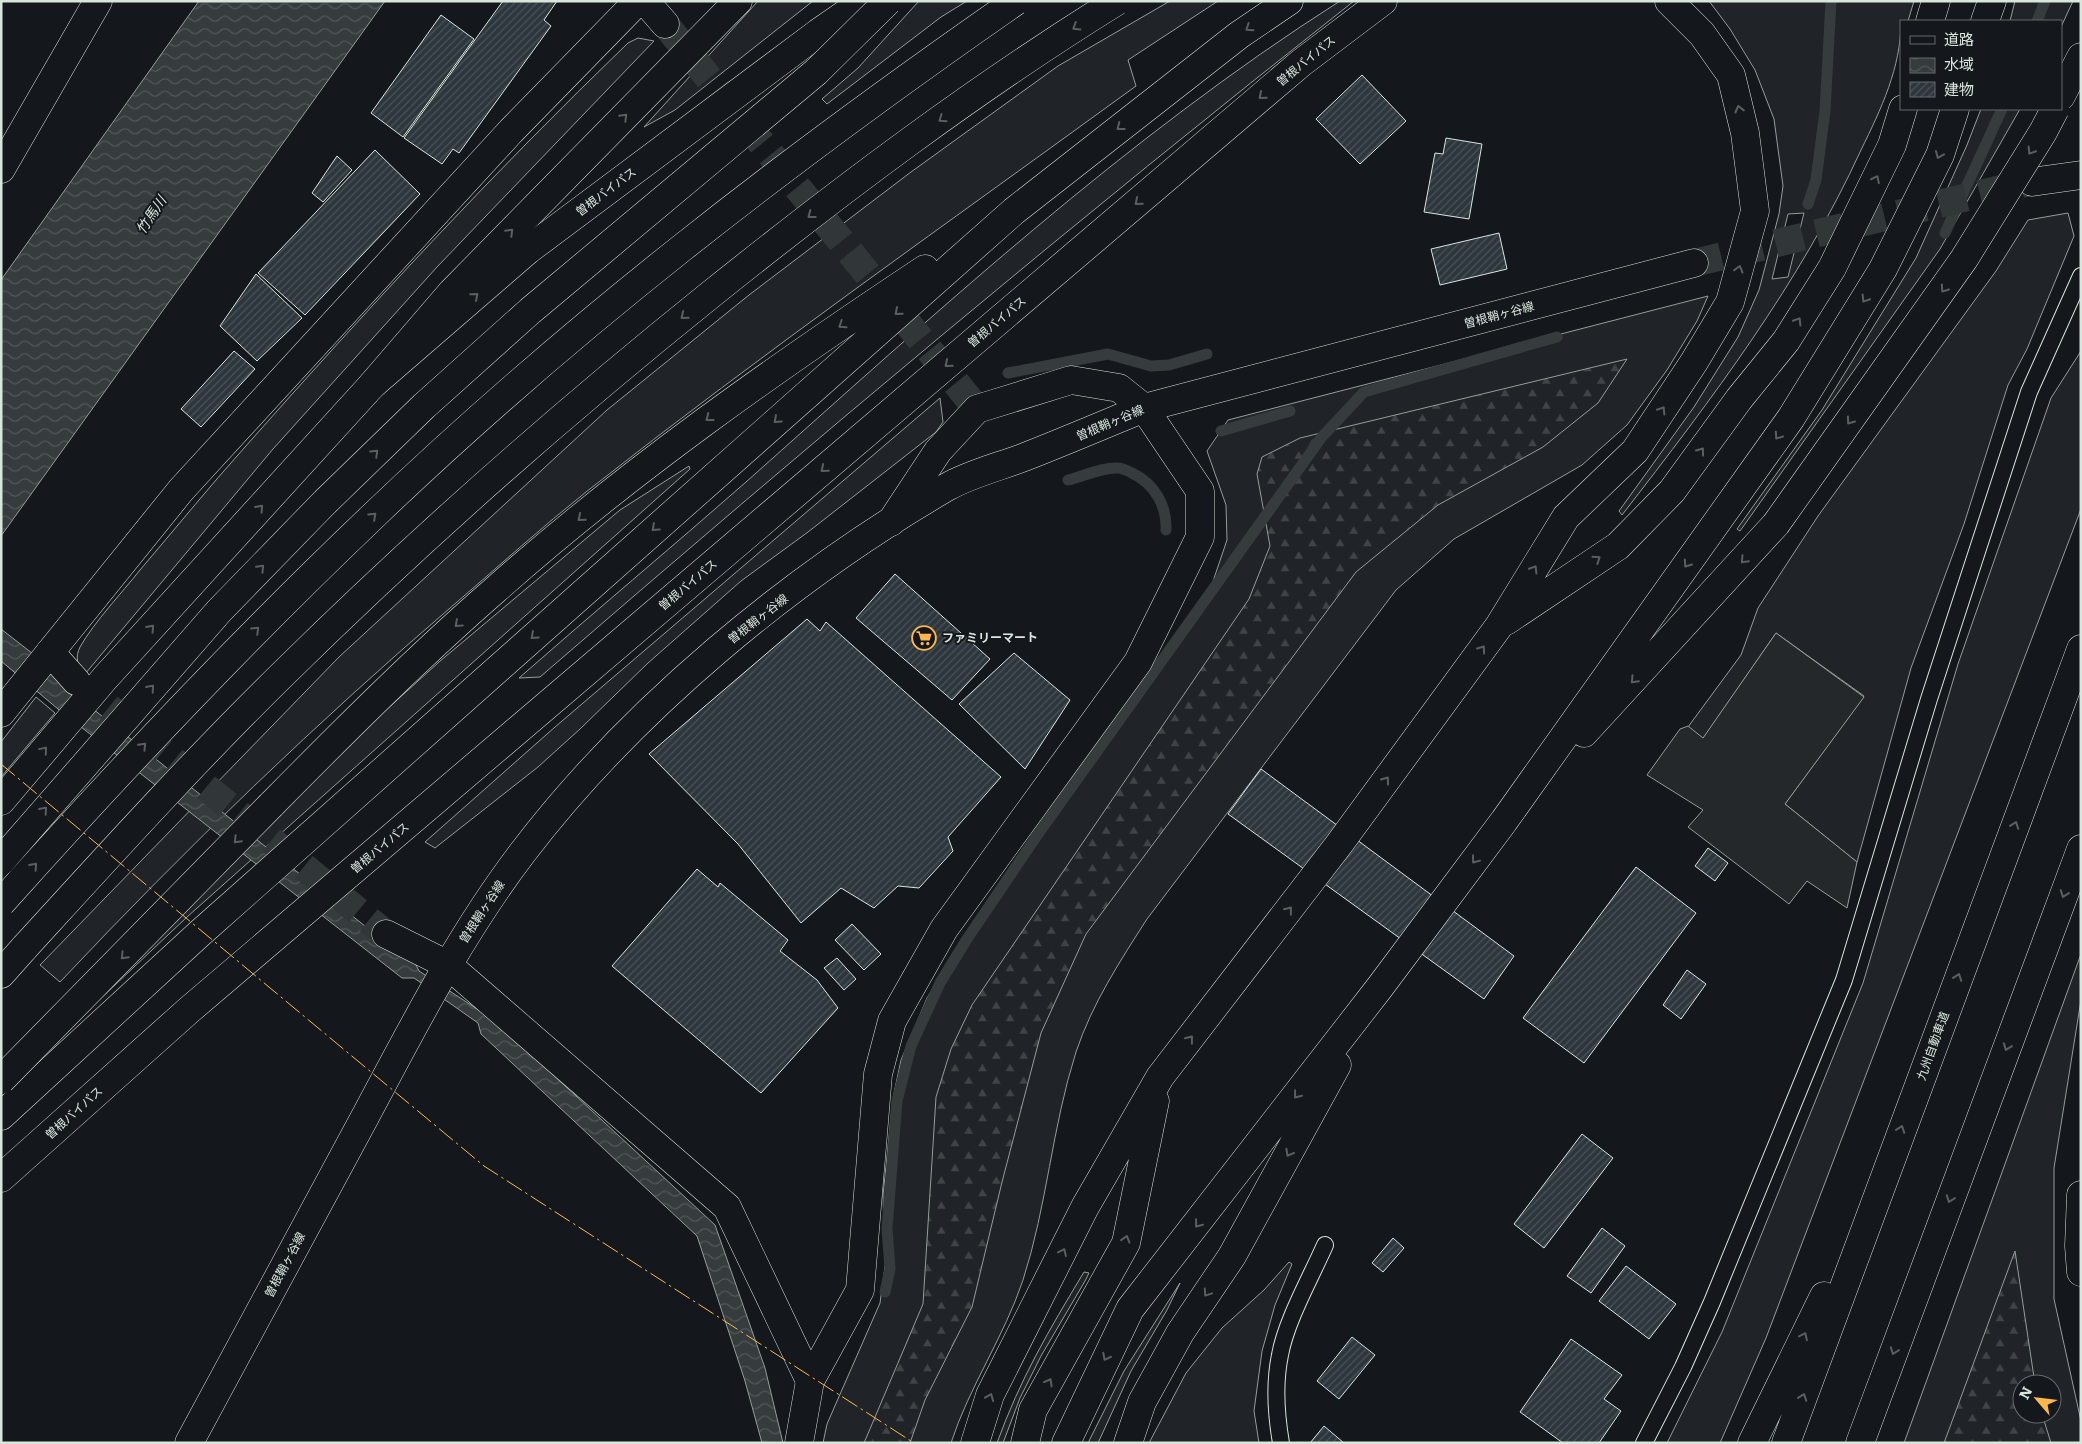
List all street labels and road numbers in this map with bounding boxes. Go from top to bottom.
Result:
street label: 曽根バイパス [1272,31,1339,90]
street label: 曽根バイパス [571,162,639,220]
street label: 曽根バイパス [963,291,1030,351]
street label: 曽根鞘ヶ谷線 [1462,296,1536,332]
street label: 曽根鞘ヶ谷線 [1073,400,1146,444]
street label: 曽根バイパス [654,554,721,614]
street label: 曽根鞘ヶ谷線 [723,589,791,647]
street label: 曽根バイパス [346,817,413,877]
street label: 曽根鞘ヶ谷線 [454,876,508,947]
street label: 九州自動車道 [1911,1009,1953,1083]
street label: 曽根バイパス [41,1082,106,1143]
street label: 曽根鞘ヶ谷線 [259,1229,309,1301]

